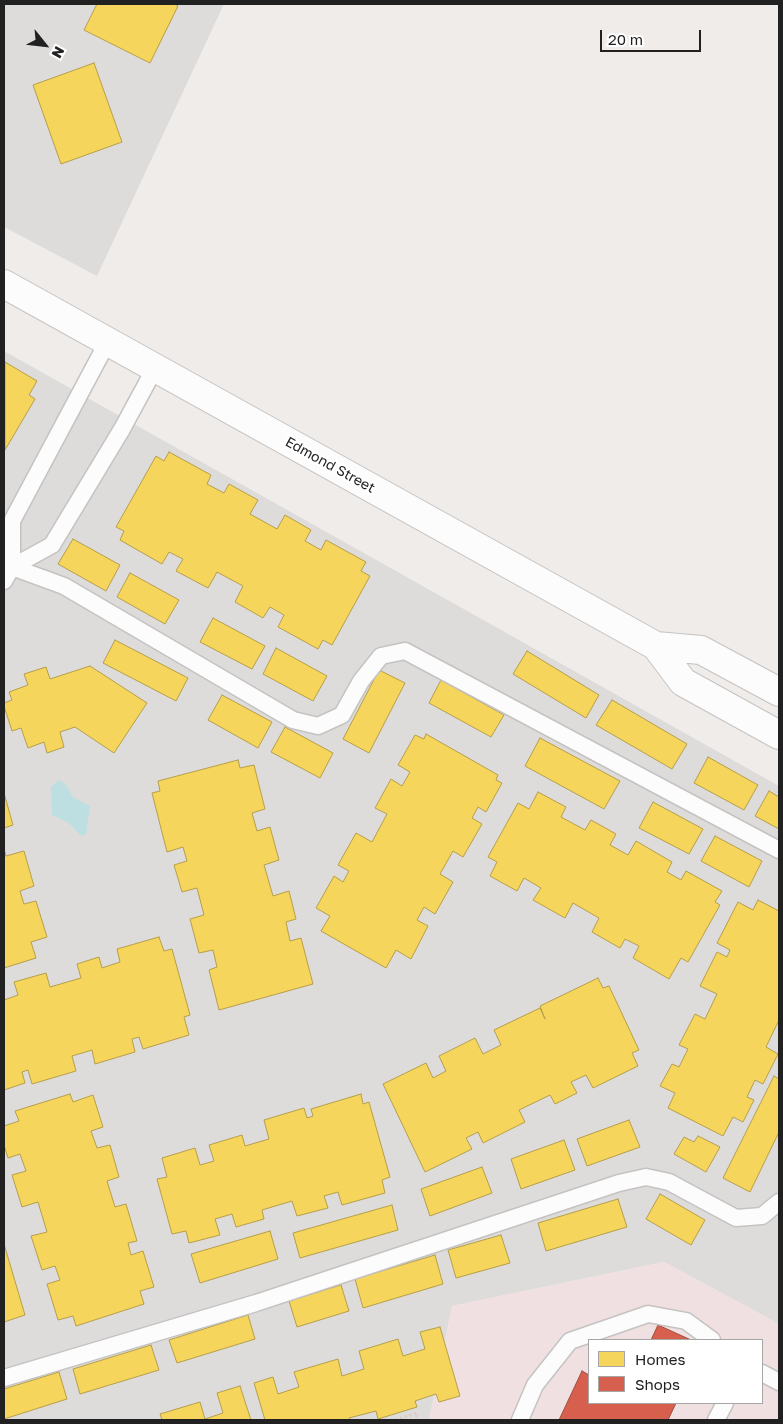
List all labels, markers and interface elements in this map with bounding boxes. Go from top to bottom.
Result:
north arrow [20,20,70,70]
scale bar [603,20,704,52]
text: 20 m [608,30,643,48]
text: N [49,44,69,61]
street label: Edmond Street [282,433,378,497]
legend [588,1339,763,1404]
text: Homes [635,1350,685,1368]
text: Shops [635,1375,680,1393]

